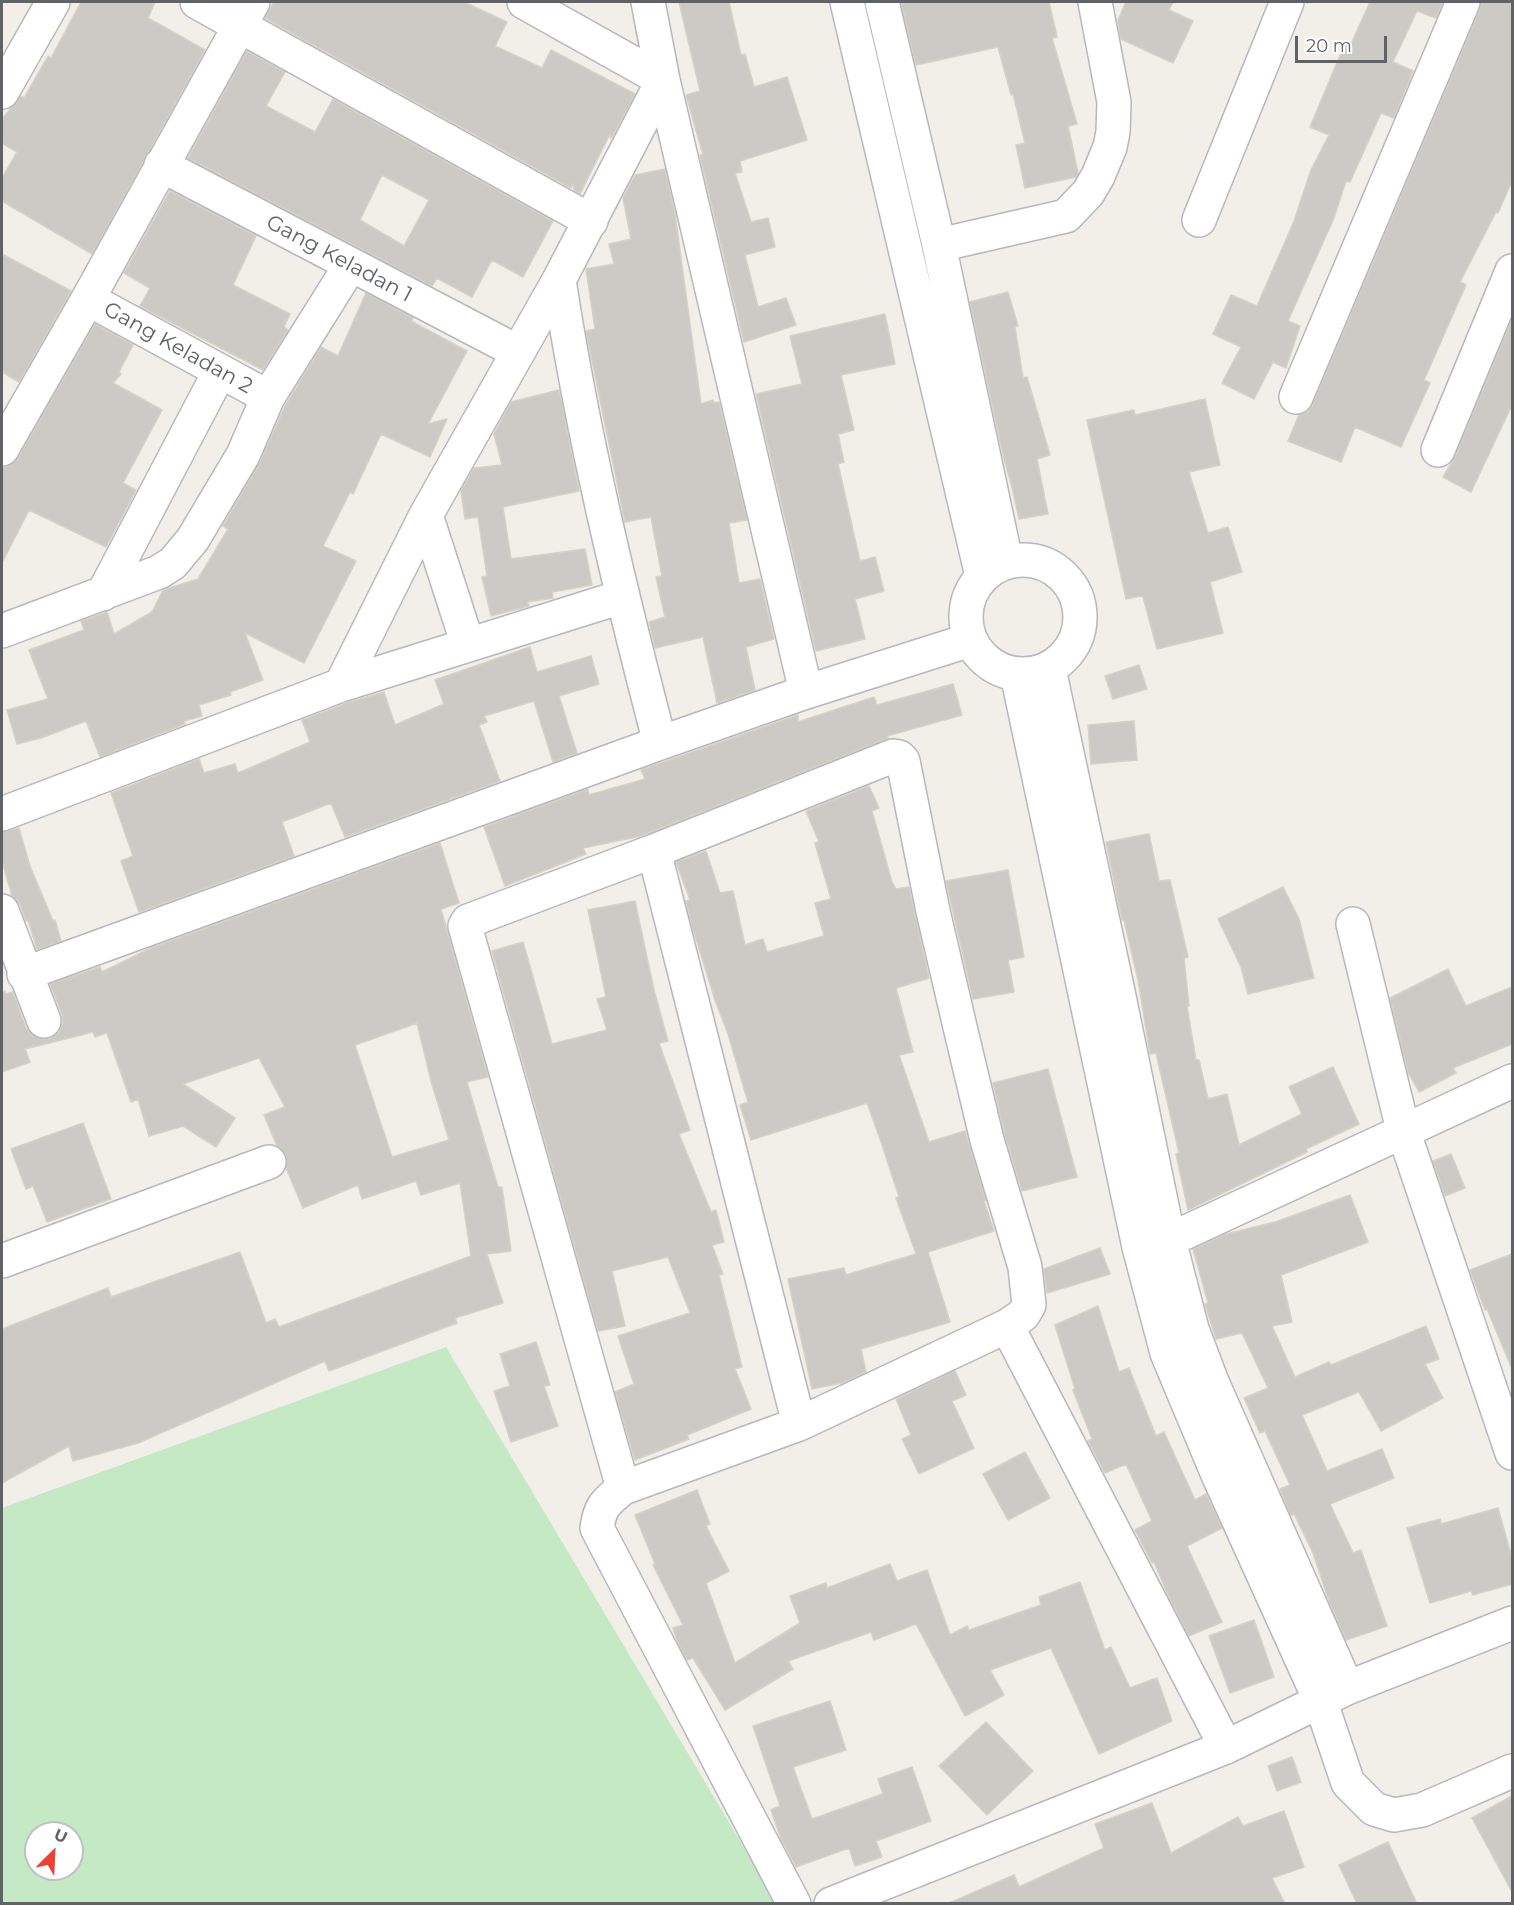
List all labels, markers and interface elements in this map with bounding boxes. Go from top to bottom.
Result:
scale bar [1298,24,1390,62]
text: 20 m [1306,35,1352,57]
street label: Gang Keladan 1 [262,210,416,308]
street label: Gang Keladan 2 [99,297,257,399]
north arrow [24,1821,84,1881]
text: U [51,1825,70,1847]

